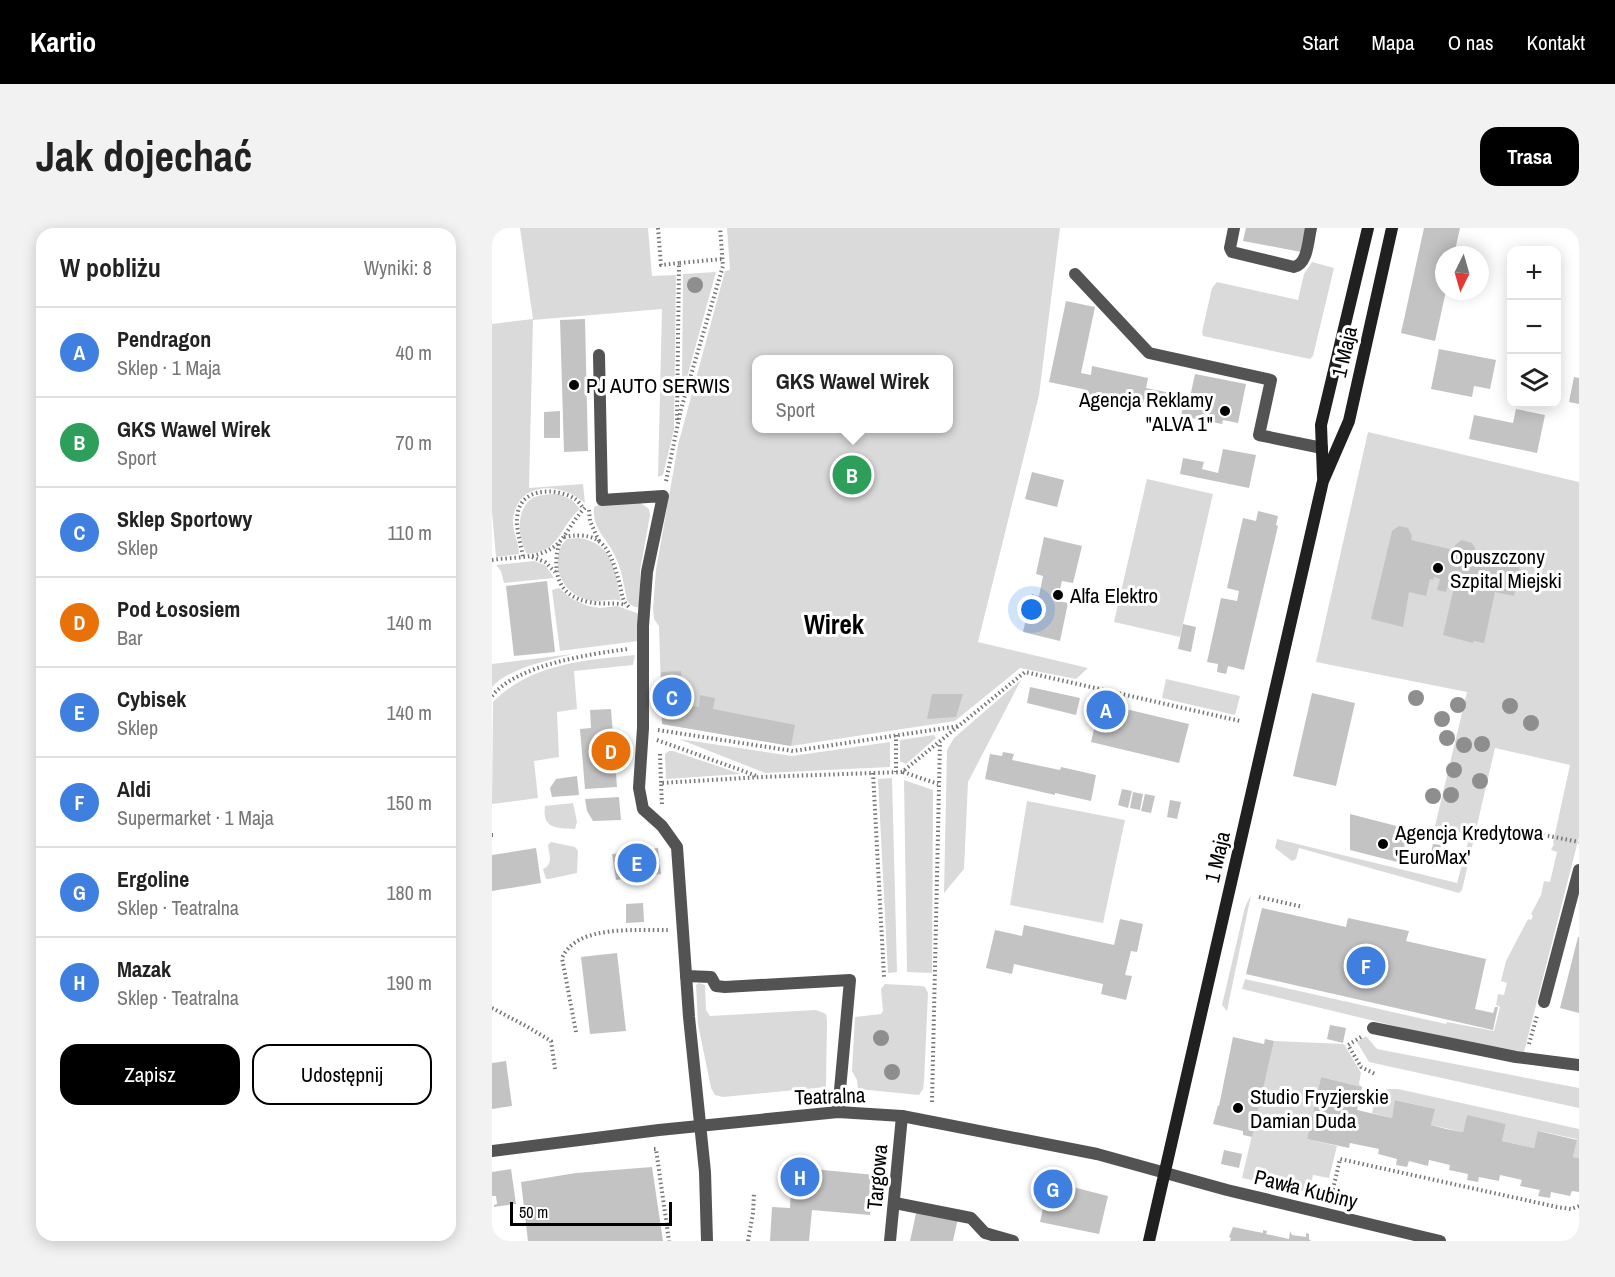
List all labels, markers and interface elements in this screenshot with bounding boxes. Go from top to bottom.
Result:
text: Kartio [30,23,96,61]
text: Start [1302,28,1339,57]
text: Mapa [1372,28,1415,57]
text: O nas [1448,28,1494,57]
text: Kontakt [1527,28,1585,57]
button: Trasa [1480,127,1579,186]
text: Jak dojechać [36,128,252,184]
north arrow [1435,246,1489,300]
map controls [1507,246,1561,408]
button: + [1507,246,1561,300]
text: W pobliżu [60,250,161,285]
text: Wyniki: 8 [364,254,432,281]
button: − [1507,300,1561,354]
street label: 1 Maja [1324,323,1364,380]
text: Pendragon [117,324,211,354]
text: A [74,339,85,366]
text: 40 m [396,339,432,366]
text: Sklep · 1 Maja [117,354,221,381]
button: layers [1507,354,1561,408]
popup [752,355,953,433]
text: GKS Wawel Wirek [776,366,929,396]
place label: PJ AUTO SERWIS [586,371,730,400]
marker: PJ AUTO SERWIS [567,378,581,392]
place label: Agencja Reklamy "ALVA 1" [1078,385,1213,438]
text: Sport [776,396,815,423]
marker: Agencja Reklamy "ALVA 1" [1218,404,1232,418]
text: GKS Wawel Wirek [117,414,271,444]
text: B [74,429,85,456]
text: 70 m [396,429,432,456]
text: Sport [117,444,156,471]
pin: B [832,452,872,498]
text: Sklep Sportowy [117,504,252,534]
text: C [74,519,85,546]
text: 110 m [388,519,432,546]
text: Sklep [117,534,158,561]
place label: Opuszczony Szpital Miejski [1450,542,1562,595]
marker: Opuszczony Szpital Miejski [1431,561,1445,575]
place label: Alfa Elektro [1069,581,1158,610]
marker: Alfa Elektro [1051,588,1065,602]
text: Pod Łososiem [117,594,240,624]
your location [1017,595,1046,624]
district label: Wirek [804,606,865,642]
text: D [74,609,85,636]
text: 140 m [386,609,432,636]
text: Bar [117,624,143,651]
pin: C [652,674,692,720]
text: Cybisek [117,684,186,714]
pin: A [1086,688,1126,732]
text: E [74,699,85,726]
text: 140 m [386,699,432,726]
text: Sklep [117,714,158,741]
pin: D [592,728,630,774]
text: Aldi [117,774,151,804]
text: F [74,789,85,816]
text: 150 m [386,789,432,816]
text: Supermarket · 1 Maja [117,804,274,831]
place label: Agencja Kredytowa 'EuroMax' [1394,818,1544,871]
street label: 1 Maja [1197,828,1237,885]
marker: Agencja Kredytowa 'EuroMax' [1376,837,1390,851]
pin: E [618,840,656,886]
text: Ergoline [117,864,189,894]
text: G [73,879,86,906]
text: 180 m [386,879,432,906]
text: Sklep · Teatralna [117,894,239,921]
pin: F [1346,944,1386,988]
text: Mazak [117,954,171,984]
text: H [74,969,85,996]
text: 190 m [386,969,432,996]
text: Sklep · Teatralna [117,984,239,1011]
button: Zapisz [60,1044,240,1105]
button: Udostępnij [252,1044,432,1105]
street label: Teatralna [794,1080,866,1112]
place label: Studio Fryzjerskie Damian Duda [1250,1082,1389,1135]
marker: Studio Fryzjerskie Damian Duda [1231,1101,1245,1115]
street label: Targowa [860,1143,894,1211]
pin: H [780,1154,820,1200]
street label: Pawła Kubiny [1251,1162,1361,1216]
pin: G [1034,1166,1072,1212]
scale bar [510,1199,672,1226]
text: 50 m [519,1201,548,1223]

